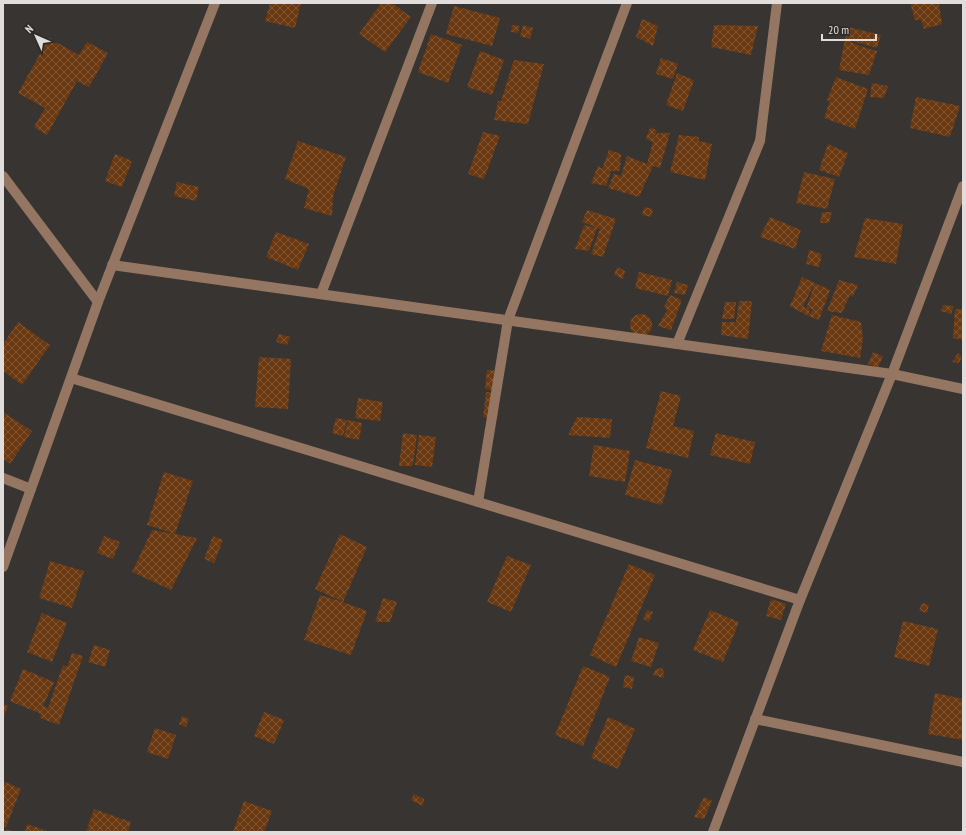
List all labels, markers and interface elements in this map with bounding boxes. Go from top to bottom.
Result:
north arrow [16,16,56,56]
scale bar [822,16,876,42]
text: N [22,22,36,36]
text: 20 m [828,22,849,37]

